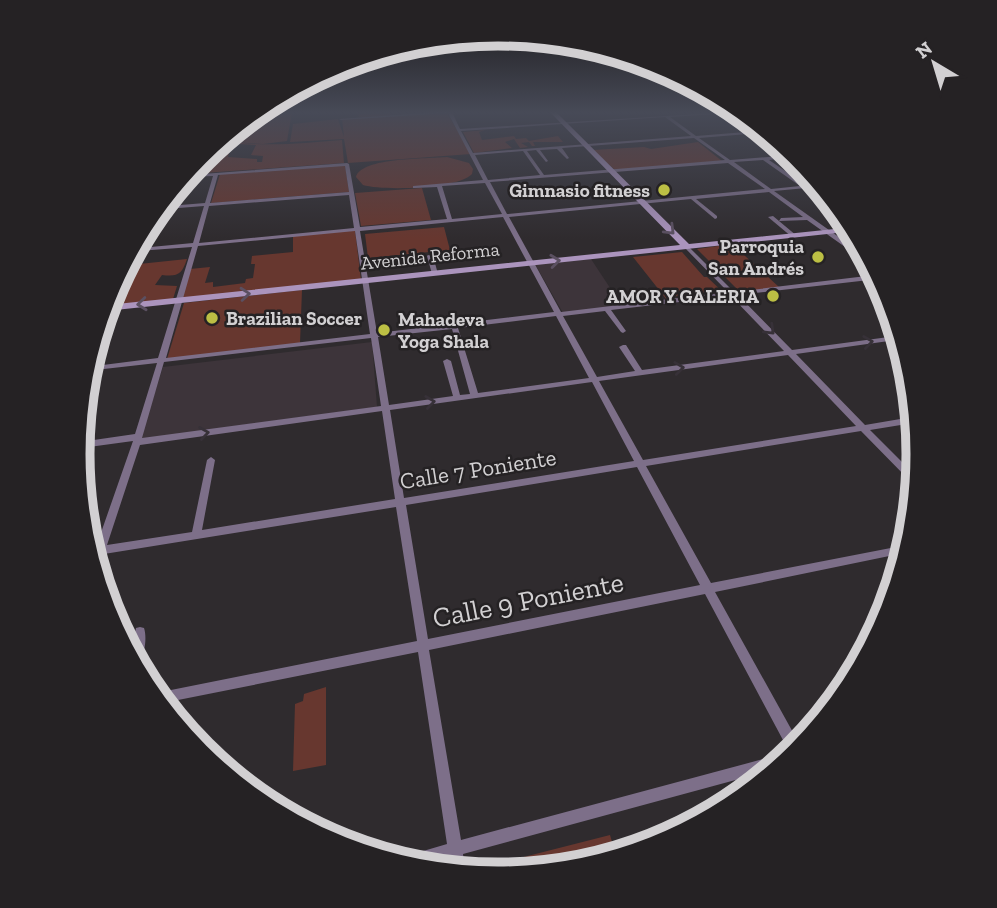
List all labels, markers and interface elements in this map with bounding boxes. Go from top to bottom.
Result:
north arrow [899,28,969,98]
text: N [911,36,937,64]
place label: Gimnasio fitness [509,179,650,202]
marker: Gimnasio fitness [656,182,672,198]
one-way arrow [662,222,675,235]
place label: Parroquia San Andrés [708,235,804,280]
street label: Avenida Reforma [359,237,501,275]
marker: Parroquia San Andrés [810,249,826,265]
one-way arrow [550,254,561,269]
place label: AMOR Y GALERIA [606,285,760,308]
one-way arrow [240,287,251,302]
marker: AMOR Y GALERIA [765,288,781,304]
one-way arrow [136,297,148,312]
place label: Brazilian Soccer [226,307,363,330]
place label: Mahadeva Yoga Shala [398,308,489,353]
marker: Brazilian Soccer [204,310,220,326]
marker: Mahadeva Yoga Shala [376,322,392,338]
one-way arrow [762,322,774,334]
one-way arrow [862,335,873,350]
one-way arrow [673,360,685,375]
one-way arrow [424,395,435,410]
one-way arrow [198,426,210,441]
street label: Calle 7 Poniente [398,443,558,495]
street label: Calle 9 Poniente [430,565,626,635]

